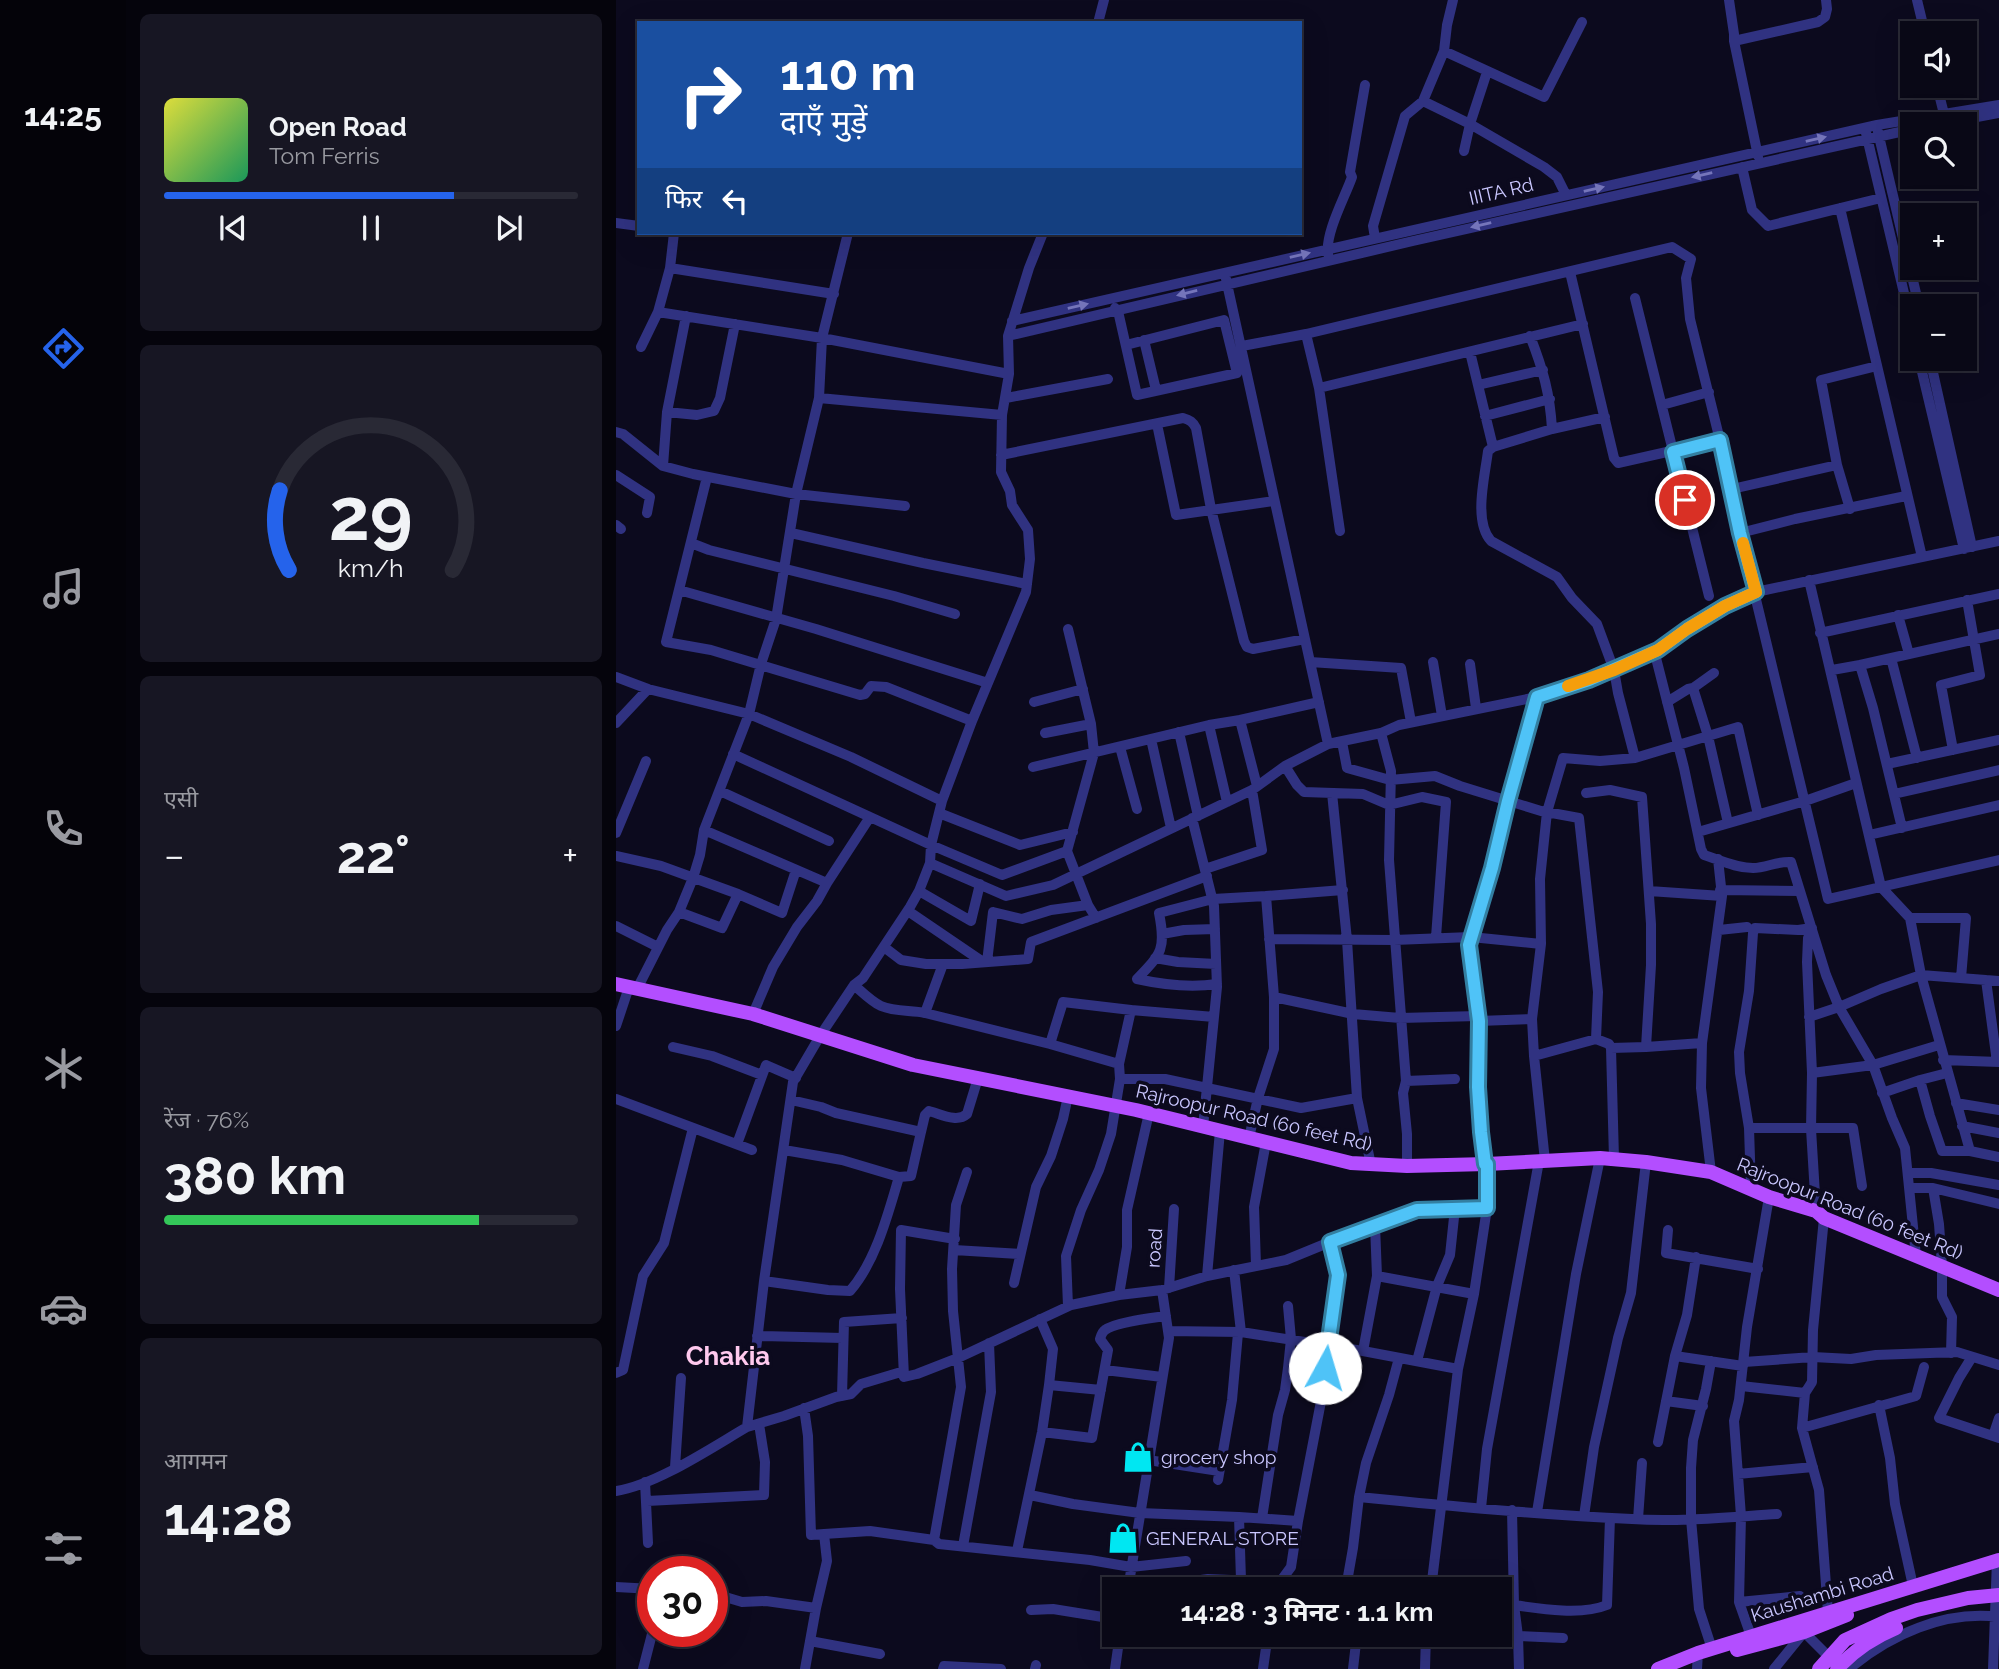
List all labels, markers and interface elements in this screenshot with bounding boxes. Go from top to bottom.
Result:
map controls [1900,21,1977,371]
button: sound [1900,21,1977,98]
text: 110 m [780,44,916,101]
icon: right [665,49,756,140]
text: 14:25 [24,96,102,133]
text: दाएँ मुड़ें [780,103,867,140]
text: Open Road [269,112,407,142]
button: search [1900,112,1977,189]
one-way arrow [1805,133,1827,144]
text: Tom Ferris [269,142,380,169]
one-way arrow [1691,170,1713,181]
street label: IIITA Rd [1467,173,1535,209]
icon: left [716,182,754,220]
one-way arrow [1583,183,1605,194]
text: फिर [665,184,702,214]
button: + [1900,203,1977,280]
icon: previous [214,209,252,247]
icon: pause [352,209,390,247]
icon: next [490,209,528,247]
one-way arrow [1470,220,1492,231]
one-way arrow [1289,249,1311,260]
one-way arrow [1176,288,1198,299]
button: − [1900,294,1977,371]
one-way arrow [1067,300,1089,311]
icon: directions [39,324,88,373]
pin [1655,470,1715,530]
text: 29 [329,472,413,557]
icon: arrive [1666,481,1704,519]
text: km/h [338,552,404,582]
icon: music [39,564,88,613]
text: एसी [164,785,198,812]
icon: phone [39,804,88,853]
text: 22° [337,824,410,885]
text: − [164,833,184,878]
text: + [562,833,578,878]
icon: climate [39,1044,88,1093]
street label: Rajroopur Road (60 feet Rd) [1134,1079,1374,1155]
text: रेंज · 76% [164,1106,249,1133]
text: 380 km [164,1145,346,1206]
street label: Rajroopur Road (60 feet Rd) [1734,1153,1966,1263]
street label: road [1142,1227,1166,1269]
icon: car [39,1284,88,1333]
position arrow [1288,1331,1362,1405]
district label: Chakia [686,1341,770,1371]
shop icon: grocery shop [1121,1440,1155,1474]
place label: grocery shop [1161,1446,1276,1468]
text: आगमन [164,1447,227,1474]
text: 14:28 [164,1486,293,1547]
shop icon: GENERAL STORE [1106,1521,1140,1555]
icon: filters [39,1524,88,1573]
place label: GENERAL STORE [1146,1527,1299,1549]
speed limit sign: 30 [637,1556,728,1647]
street label: Kaushambi Road [1748,1562,1896,1626]
text: 14:28 · 3 मिनट · 1.1 km [1181,1597,1433,1627]

